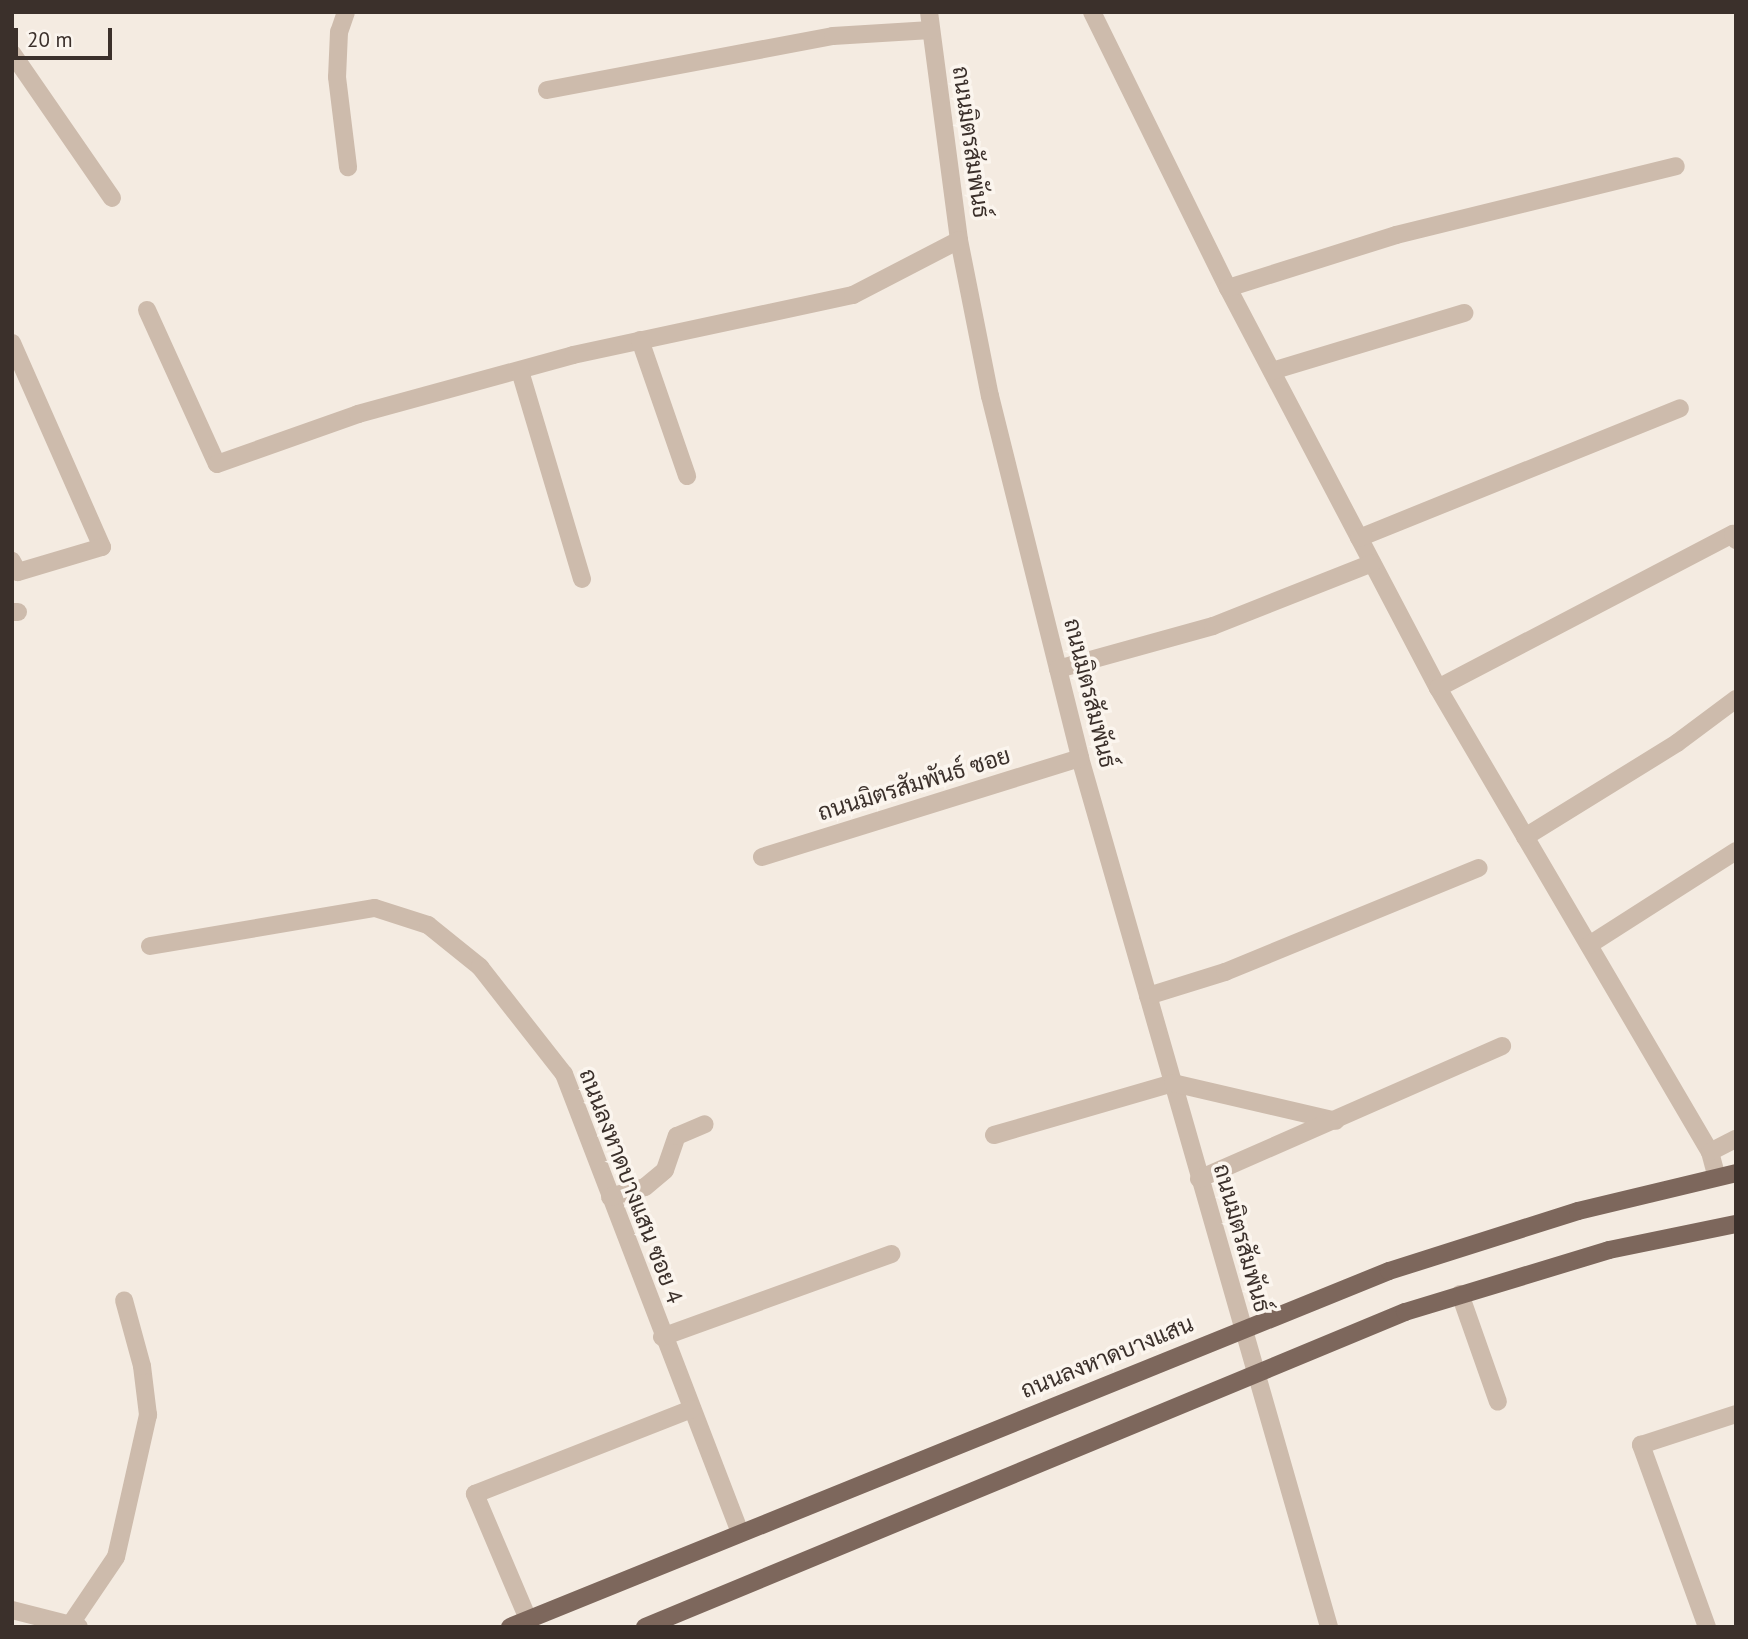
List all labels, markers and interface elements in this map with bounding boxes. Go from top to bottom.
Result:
scale bar [18,14,116,58]
text: 20 m [27,26,73,53]
street label: ถนนมิตรสัมพันธ์ [947,64,995,220]
street label: ถนนมิตรสัมพันธ์ [1058,615,1122,771]
street label: ถนนมิตรสัมพันธ์ ซอย [814,742,1014,826]
street label: ถนนลงหาดบางแสน ซอย 4 [573,1065,689,1307]
street label: ถนนมิตรสัมพันธ์ [1208,1161,1276,1315]
street label: ถนนลงหาดบางแสน [1017,1310,1197,1404]

